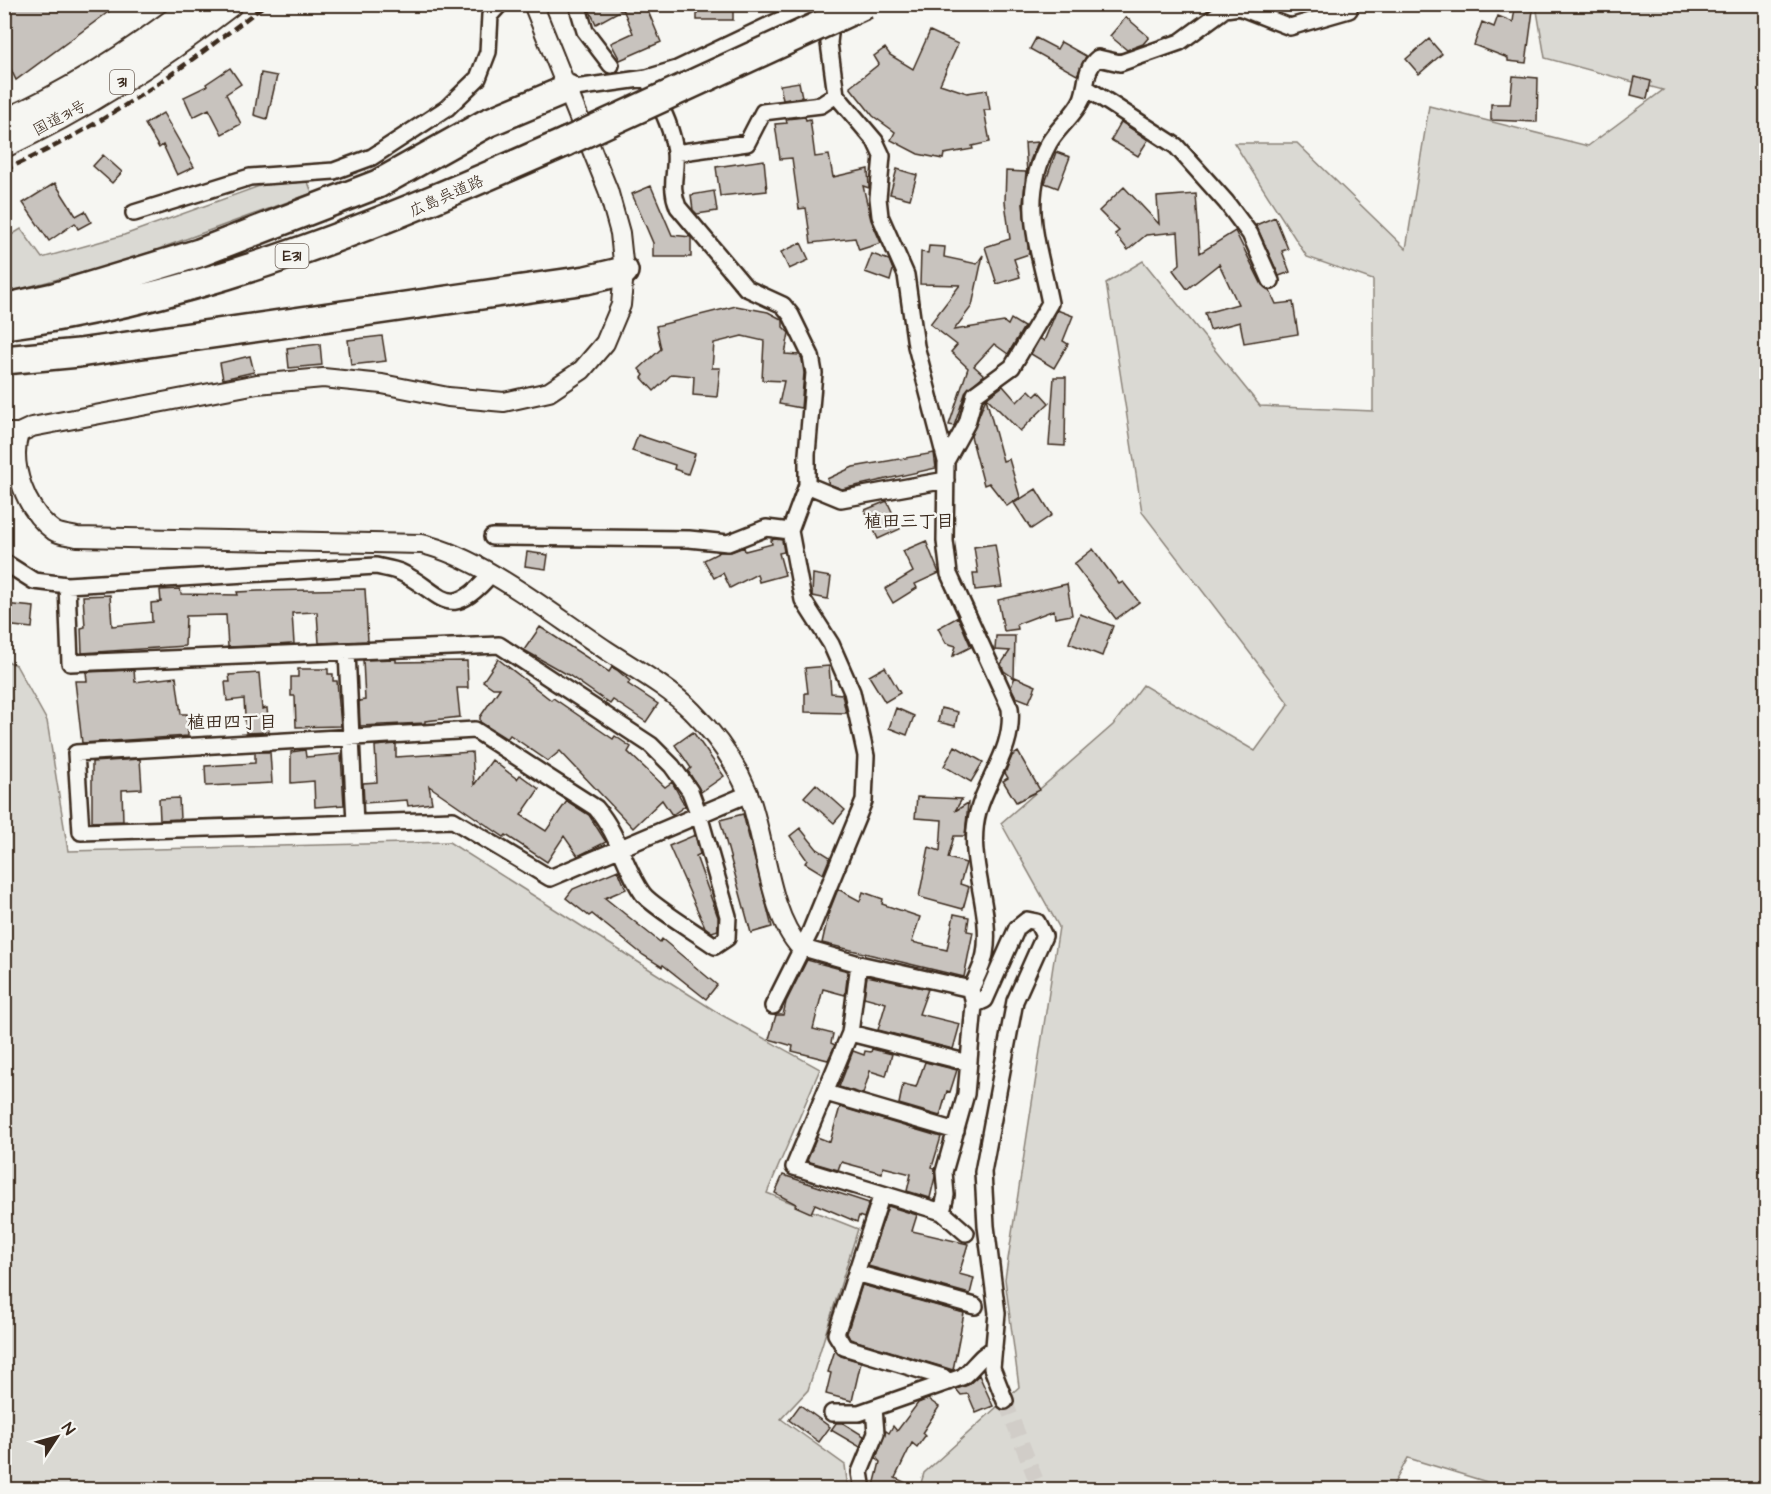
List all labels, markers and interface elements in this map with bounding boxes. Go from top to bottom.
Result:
road number: 31 [110,70,134,94]
street label: 国道31号 [29,95,90,141]
street label: 広島呉道路 [405,170,487,222]
road number: E31 [276,244,308,268]
district label: 植田三丁目 [864,509,954,534]
district label: 植田四丁目 [187,710,277,735]
north arrow [27,1407,87,1467]
text: N [56,1418,80,1439]

